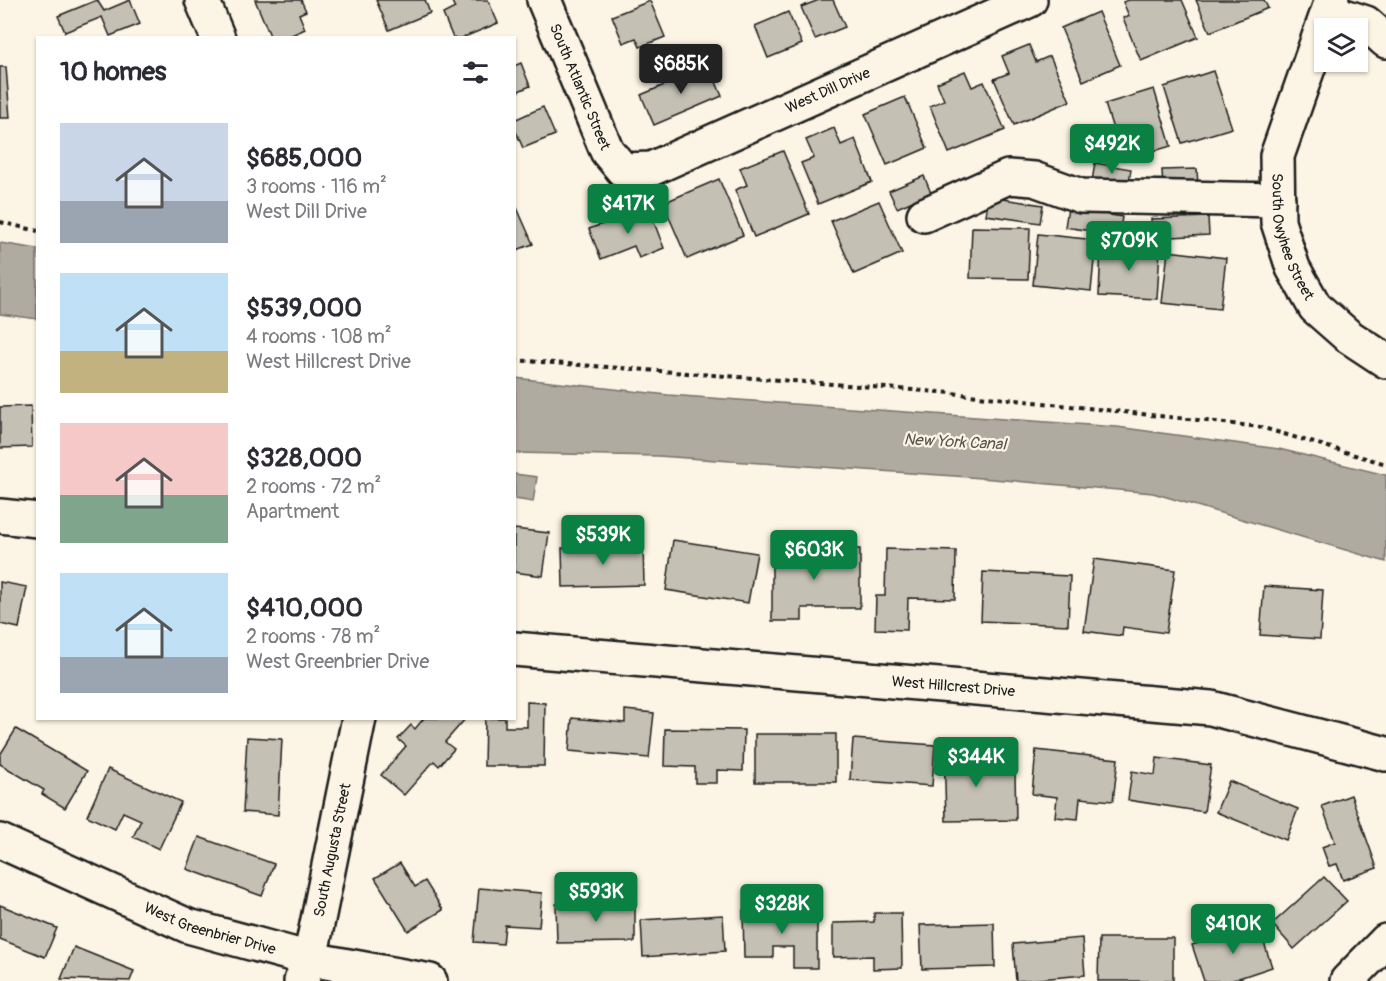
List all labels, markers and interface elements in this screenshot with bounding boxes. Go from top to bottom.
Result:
map controls [1314,18,1368,72]
button: layers [1314,18,1368,72]
street label: South Atlantic Street [545,21,615,154]
pin: $685K [639,44,723,95]
text: $685K [653,51,709,76]
text: 10 homes [60,56,166,88]
icon: filters [459,56,492,89]
street label: West Dill Drive [783,63,874,118]
pin: $492K [1070,124,1154,175]
text: $492K [1084,131,1140,156]
text: $685,000 [246,142,362,174]
icon: home [108,147,180,219]
street label: South Owyhee Street [1267,173,1319,305]
text: 3 rooms · 116 m² [246,174,387,199]
pin: $417K [586,184,670,235]
text: $417K [602,191,654,216]
text: West Dill Drive [246,199,367,224]
pin: $709K [1087,221,1171,272]
text: $709K [1100,228,1158,253]
text: $539,000 [246,292,362,324]
icon: home [108,297,180,369]
text: 4 rooms · 108 m² [246,324,392,349]
text: West Hillcrest Drive [246,349,411,374]
water label: New York Canal [903,429,1009,455]
text: $328,000 [246,442,362,474]
icon: home [108,447,180,519]
text: 2 rooms · 72 m² [246,474,381,499]
text: Apartment [246,499,339,524]
pin: $539K [561,515,645,566]
text: $539K [575,522,631,547]
pin: $603K [772,530,856,581]
text: $603K [784,537,844,562]
text: $410,000 [246,592,363,624]
icon: home [108,597,180,669]
text: 2 rooms · 78 m² [246,624,380,649]
text: West Greenbrier Drive [246,649,429,674]
street label: West Hillcrest Drive [891,672,1016,701]
pin: $344K [934,737,1018,788]
text: $344K [947,744,1005,769]
street label: South Augusta Street [310,781,356,919]
pin: $593K [554,872,638,923]
text: $593K [568,879,624,904]
pin: $328K [740,884,824,935]
text: $328K [754,891,810,916]
street label: West Greenbrier Drive [141,898,278,959]
pin: $410K [1191,904,1275,955]
text: $410K [1205,911,1261,936]

